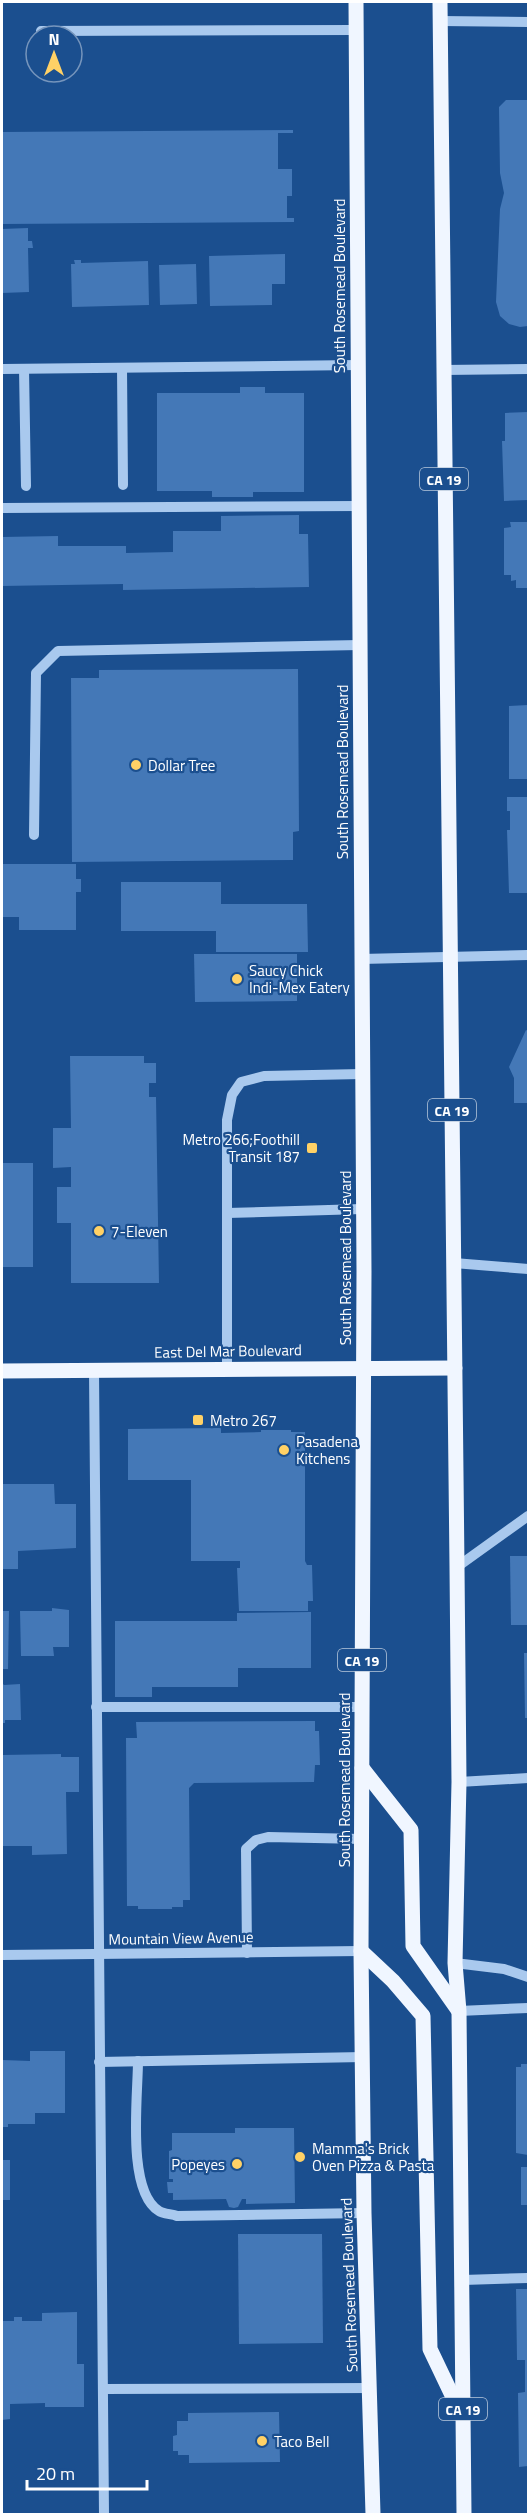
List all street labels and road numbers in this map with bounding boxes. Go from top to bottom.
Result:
street label: South Rosemead Boulevard [328,199,351,373]
road number: CA 19 [420,468,468,490]
street label: South Rosemead Boulevard [331,685,354,859]
road number: CA 19 [428,1099,476,1121]
street label: South Rosemead Boulevard [334,1171,357,1345]
street label: East Del Mar Boulevard [154,1338,302,1364]
road number: CA 19 [338,1649,386,1671]
street label: South Rosemead Boulevard [333,1693,356,1867]
street label: Mountain View Avenue [108,1925,254,1951]
street label: South Rosemead Boulevard [334,2197,364,2373]
road number: CA 19 [439,2398,487,2420]

